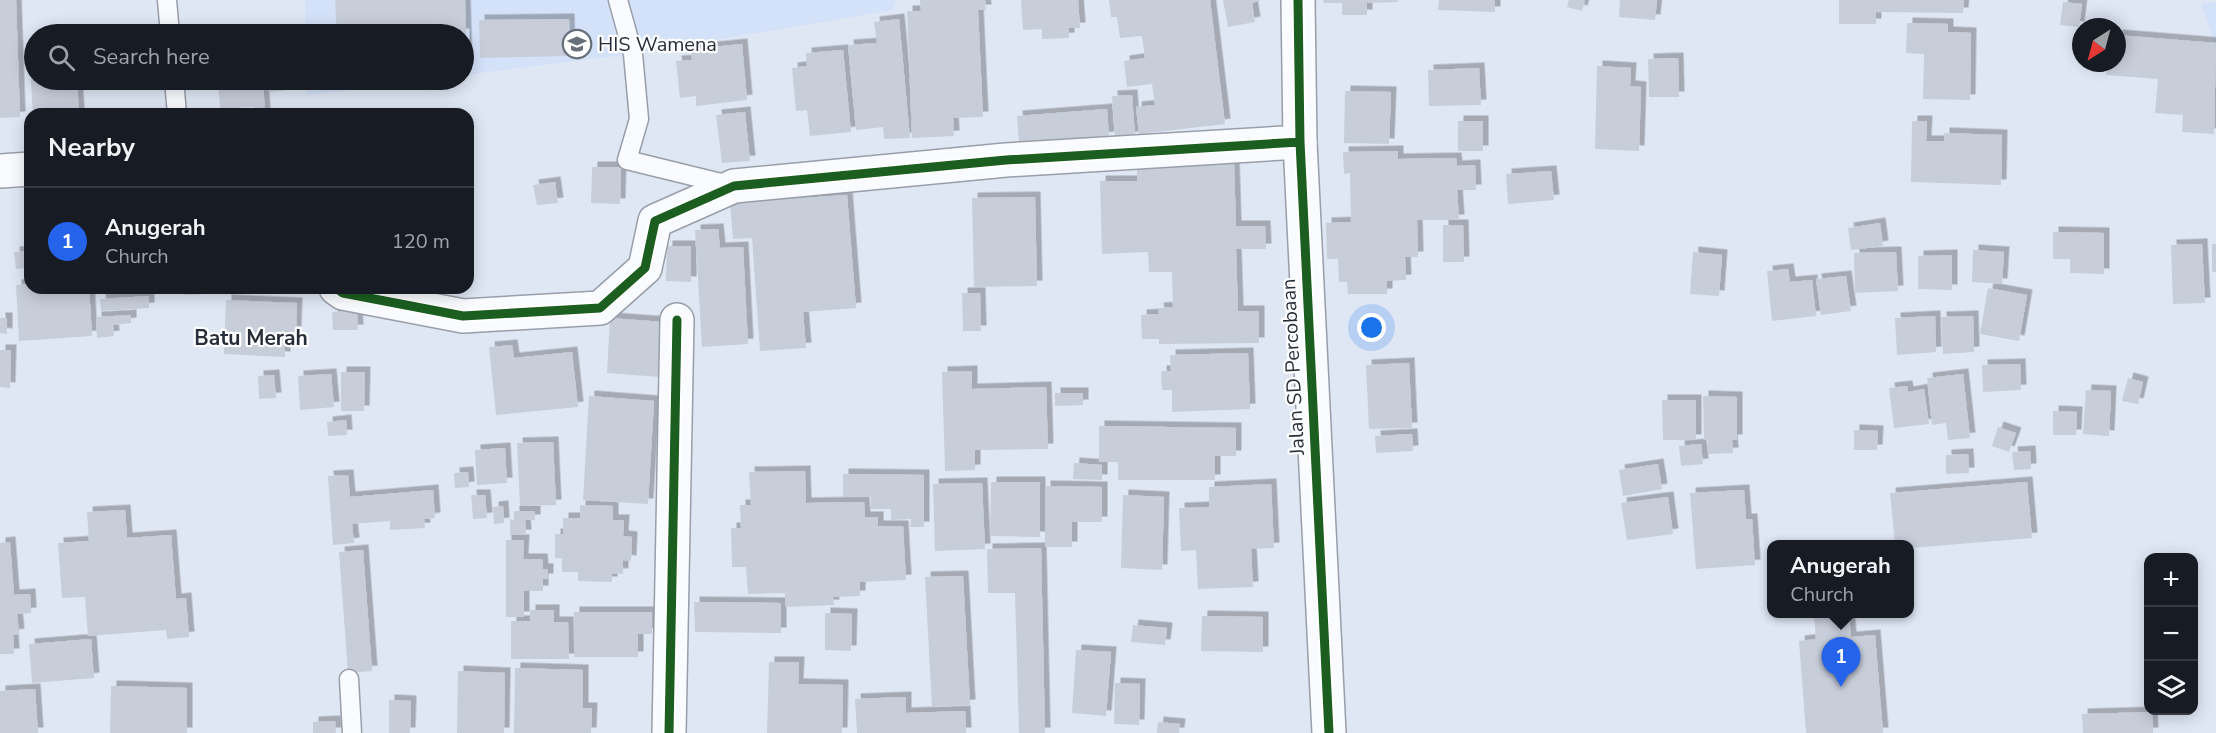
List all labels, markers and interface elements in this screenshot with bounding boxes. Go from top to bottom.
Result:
north arrow [2072,18,2126,72]
search box [24,24,474,90]
school or university icon: HIS Wamena [561,28,593,60]
place label: HIS Wamena [598,31,717,58]
icon: search [45,41,78,74]
text: Search here [93,42,210,72]
text: Nearby [48,130,135,165]
text: Anugerah [105,213,206,243]
text: 1 [62,228,74,255]
text: 120 m [392,228,450,255]
text: Church [105,243,169,270]
street label: Jalan SD Percobaan [1275,278,1311,457]
your location [1357,313,1386,342]
district label: Batu Merah [194,324,308,352]
popup [1767,540,1914,618]
text: Anugerah [1790,551,1891,581]
map controls [2144,553,2198,715]
button: + [2144,553,2198,607]
text: Church [1790,581,1854,608]
button: − [2144,607,2198,661]
pin: 1 [1822,638,1860,687]
button: layers [2144,661,2198,715]

